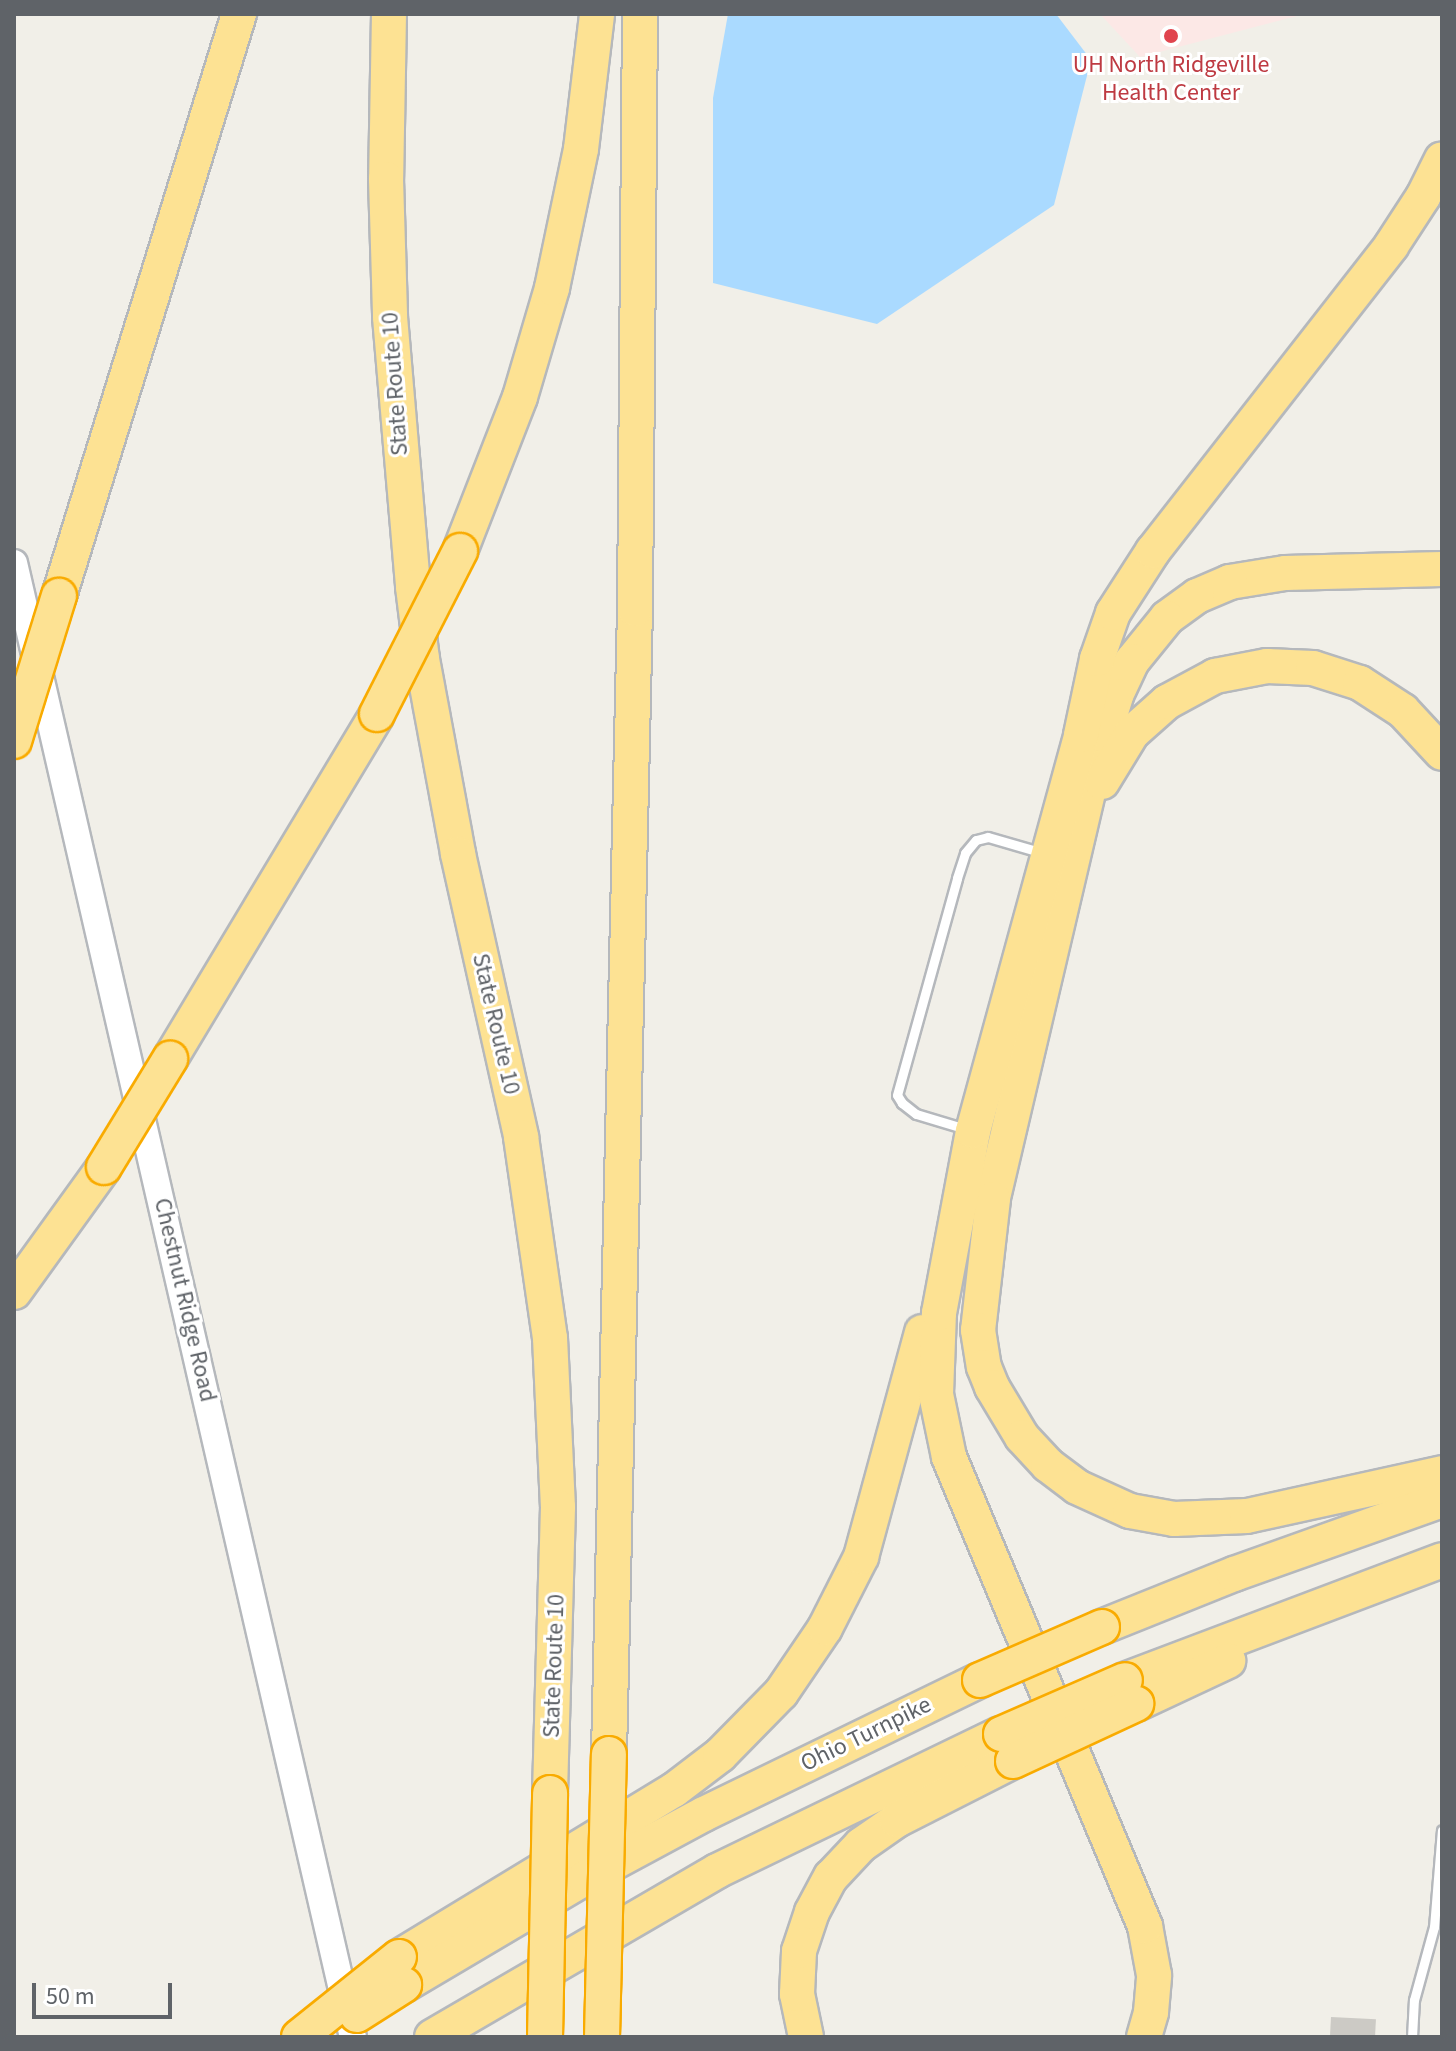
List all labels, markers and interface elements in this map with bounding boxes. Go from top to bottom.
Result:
marker: UH North Ridgeville Health Center [1160,25,1182,47]
place label: UH North Ridgeville Health Center [1073,51,1269,107]
street label: State Route 10 [376,311,414,457]
street label: State Route 10 [466,951,526,1097]
street label: Chestnut Ridge Road [148,1195,222,1405]
street label: State Route 10 [537,1594,571,1738]
street label: Ohio Turnpike [796,1690,936,1778]
scale bar [36,1967,176,2017]
text: 50 m [46,1979,95,2014]

